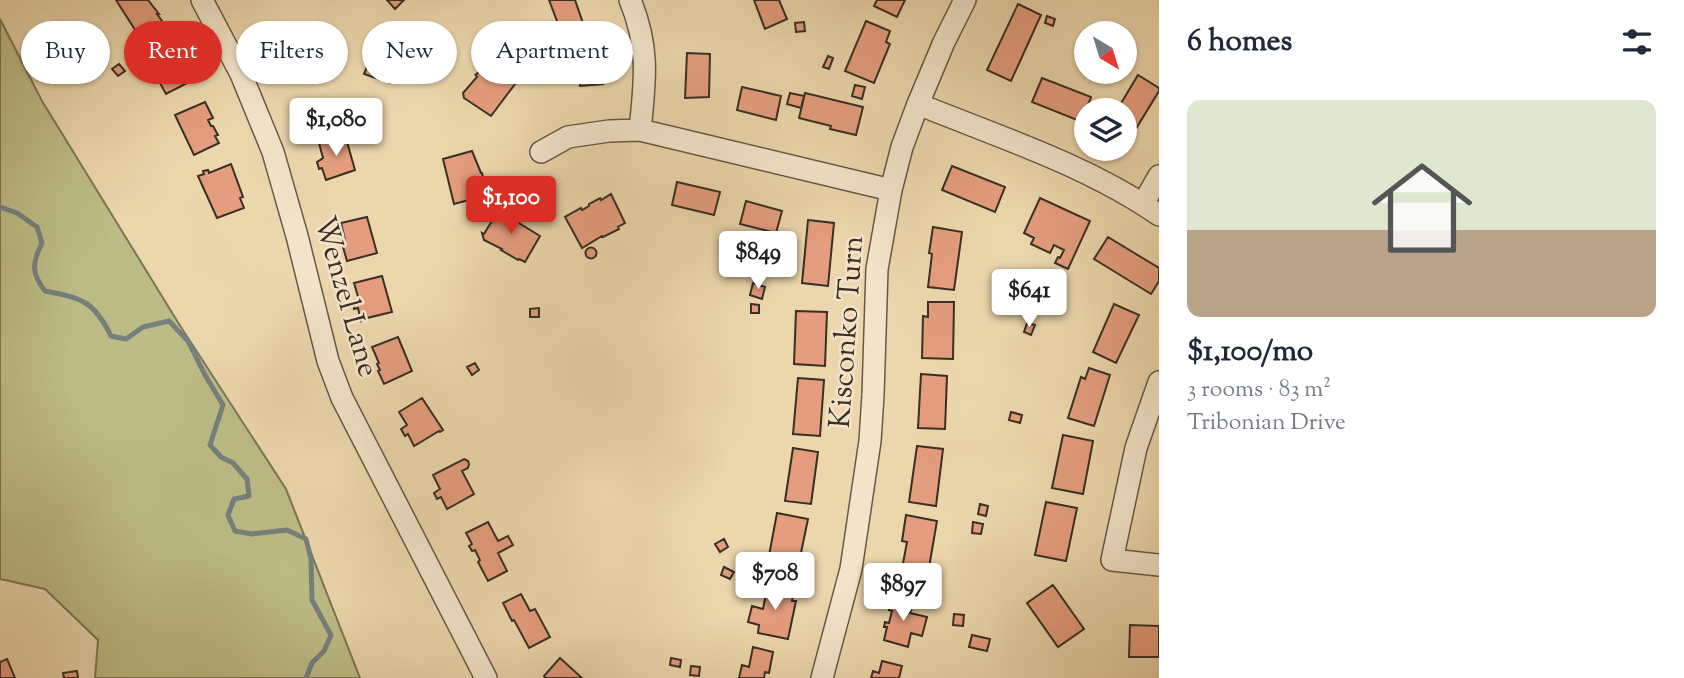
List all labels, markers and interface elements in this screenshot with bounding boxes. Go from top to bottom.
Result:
chip: Buy [21,21,110,84]
chip: Rent [124,21,222,84]
chip: Filters [236,21,348,84]
chip: New [362,21,457,84]
chip: Apartment [471,21,633,84]
north arrow [1074,21,1138,84]
map controls [1074,21,1137,161]
text: 6 homes [1187,21,1292,64]
icon: filters [1618,23,1656,61]
button: layers [1074,98,1137,161]
pin: $1,080 [279,99,393,158]
text: $1,080 [306,104,367,137]
icon: home [1359,145,1485,271]
pin: $1,100 [454,176,568,236]
text: $1,100 [482,182,540,215]
street label: Wenzel Lane [302,212,388,382]
pin: $849 [717,232,799,291]
street label: Kisconko Turn [820,234,876,430]
text: $849 [735,237,781,270]
pin: $641 [988,270,1070,329]
text: $641 [1008,275,1050,308]
text: $1,100/mo [1187,331,1313,374]
text: 3 rooms · 83 m² [1187,374,1331,407]
text: Tribonian Drive [1187,407,1346,440]
pin: $708 [734,552,816,612]
text: $708 [751,558,799,591]
pin: $897 [862,564,944,623]
text: $897 [880,569,926,602]

